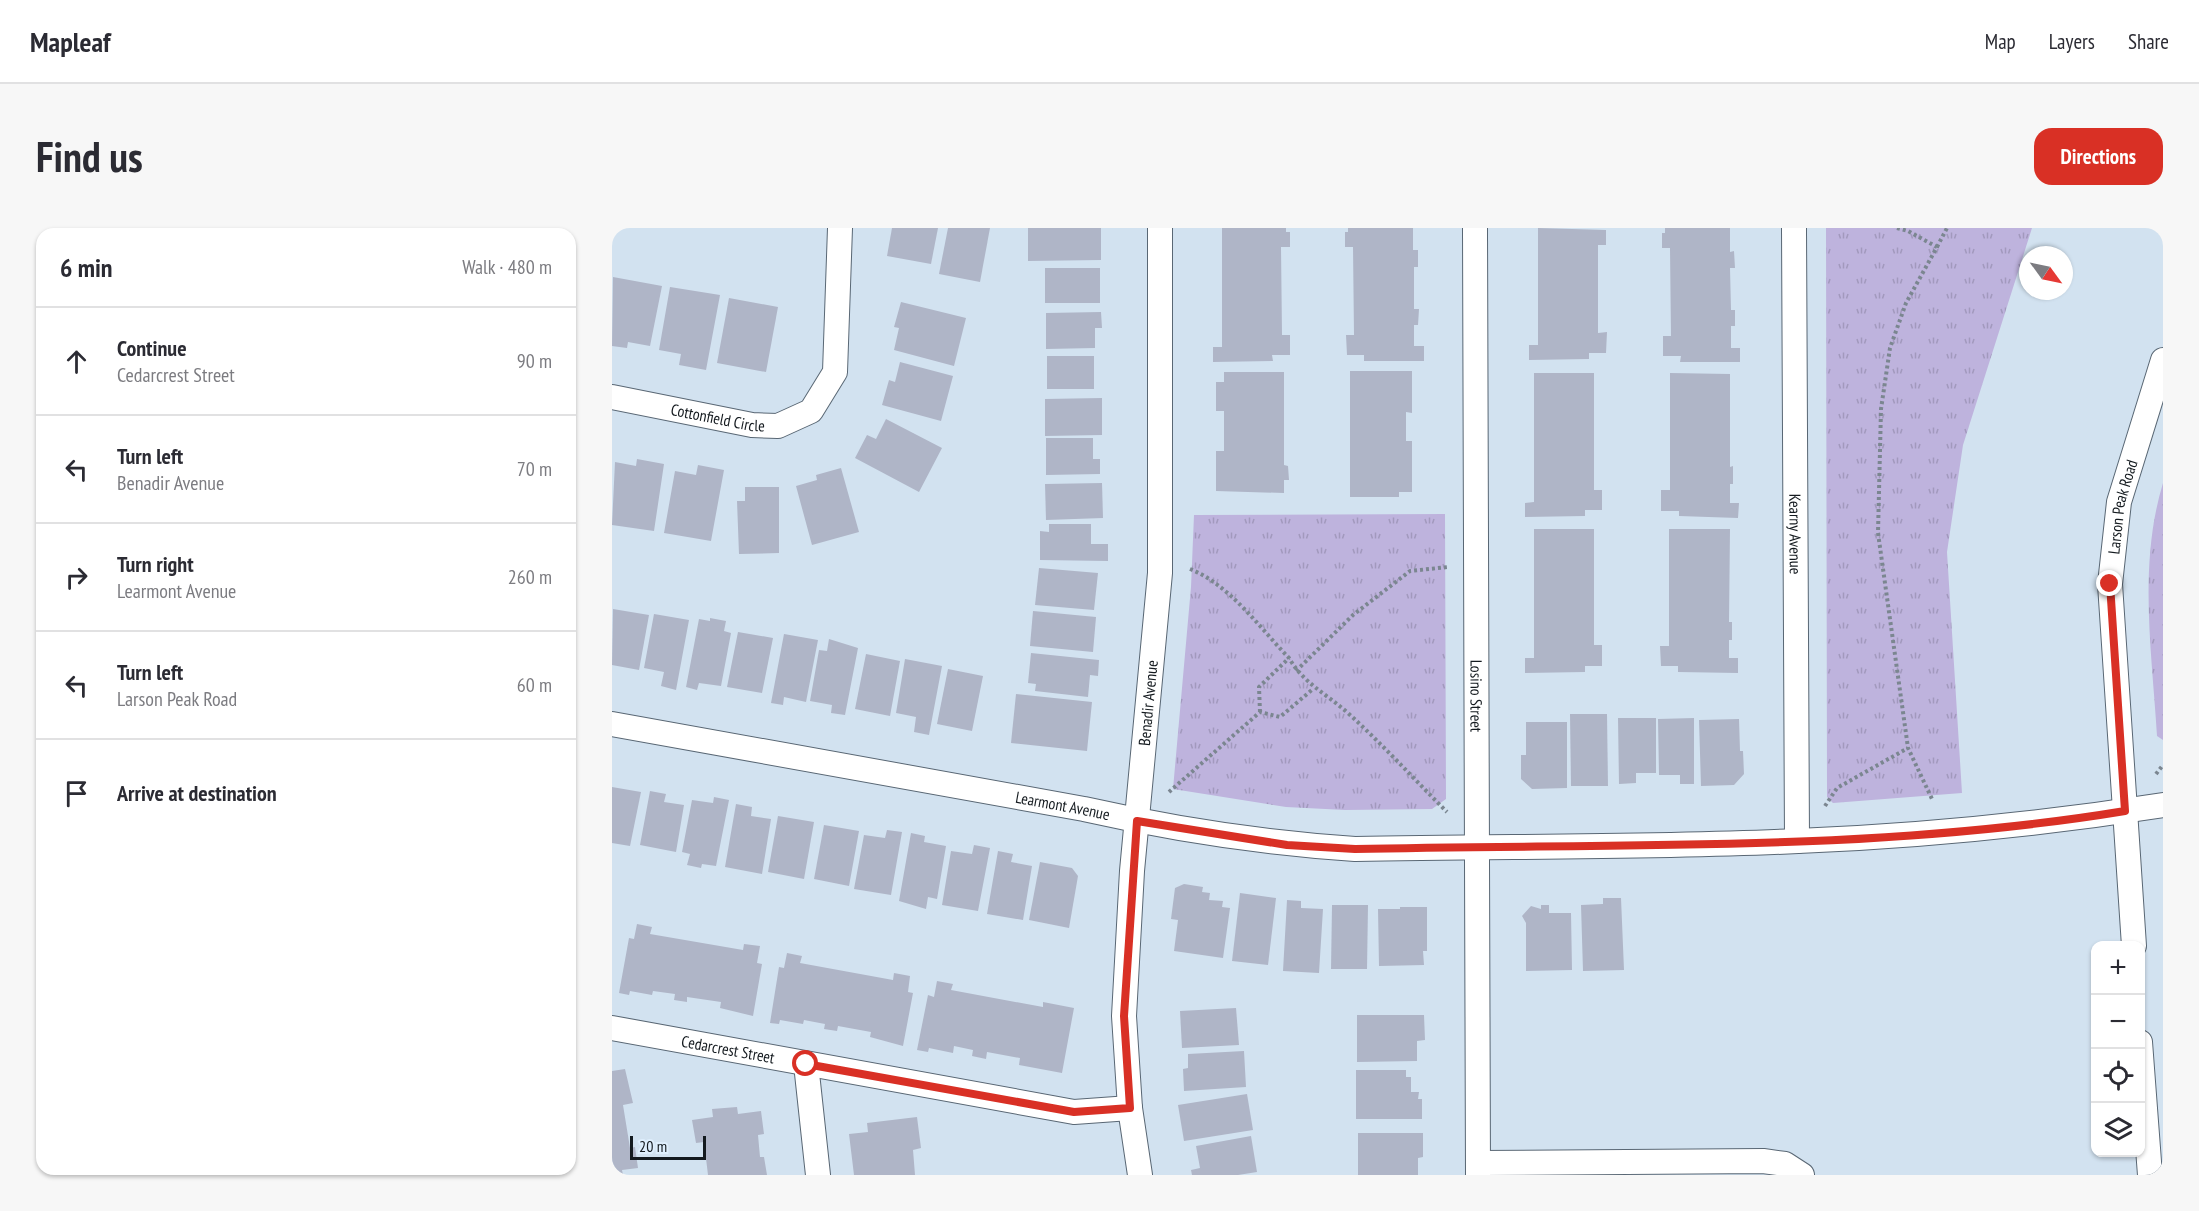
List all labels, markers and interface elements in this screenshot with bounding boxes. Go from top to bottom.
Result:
text: Mapleaf [30,23,111,60]
text: Map [1985,28,2016,55]
text: Layers [2049,28,2095,55]
text: Share [2128,28,2169,55]
button: Directions [2034,128,2163,185]
text: Find us [36,129,143,184]
north arrow [2019,246,2073,300]
text: 6 min [60,251,113,284]
text: Walk · 480 m [462,254,552,280]
text: Continue [117,334,187,362]
icon: ahead [60,345,93,378]
text: 90 m [517,348,552,374]
text: Cedarcrest Street [117,362,235,388]
street label: Cottonfield Circle [669,399,765,435]
text: Turn left [117,442,183,470]
icon: left [60,453,93,486]
text: 70 m [517,456,552,482]
street label: Larson Peak Road [2103,457,2142,555]
text: Benadir Avenue [117,470,224,496]
street label: Kearny Avenue [1785,494,1806,574]
text: Turn right [117,550,194,578]
icon: right [60,561,93,594]
text: 260 m [508,564,552,590]
route end [2096,570,2122,596]
text: Learmont Avenue [117,578,236,604]
text: Turn left [117,658,183,686]
street label: Benadir Avenue [1134,659,1162,747]
street label: Losino Street [1466,660,1487,733]
icon: left [60,669,93,702]
text: 60 m [517,672,552,698]
text: Larson Peak Road [117,686,237,712]
icon: arrive [60,777,93,810]
text: Arrive at destination [117,779,277,807]
street label: Learmont Avenue [1014,787,1112,824]
map controls [2091,941,2145,1157]
button: + [2091,941,2145,995]
button: − [2091,995,2145,1049]
street label: Cedarcrest Street [680,1031,777,1067]
button: locate [2091,1049,2145,1103]
route start [792,1050,818,1076]
button: layers [2091,1103,2145,1157]
scale bar [630,1133,706,1160]
text: 20 m [639,1136,667,1156]

